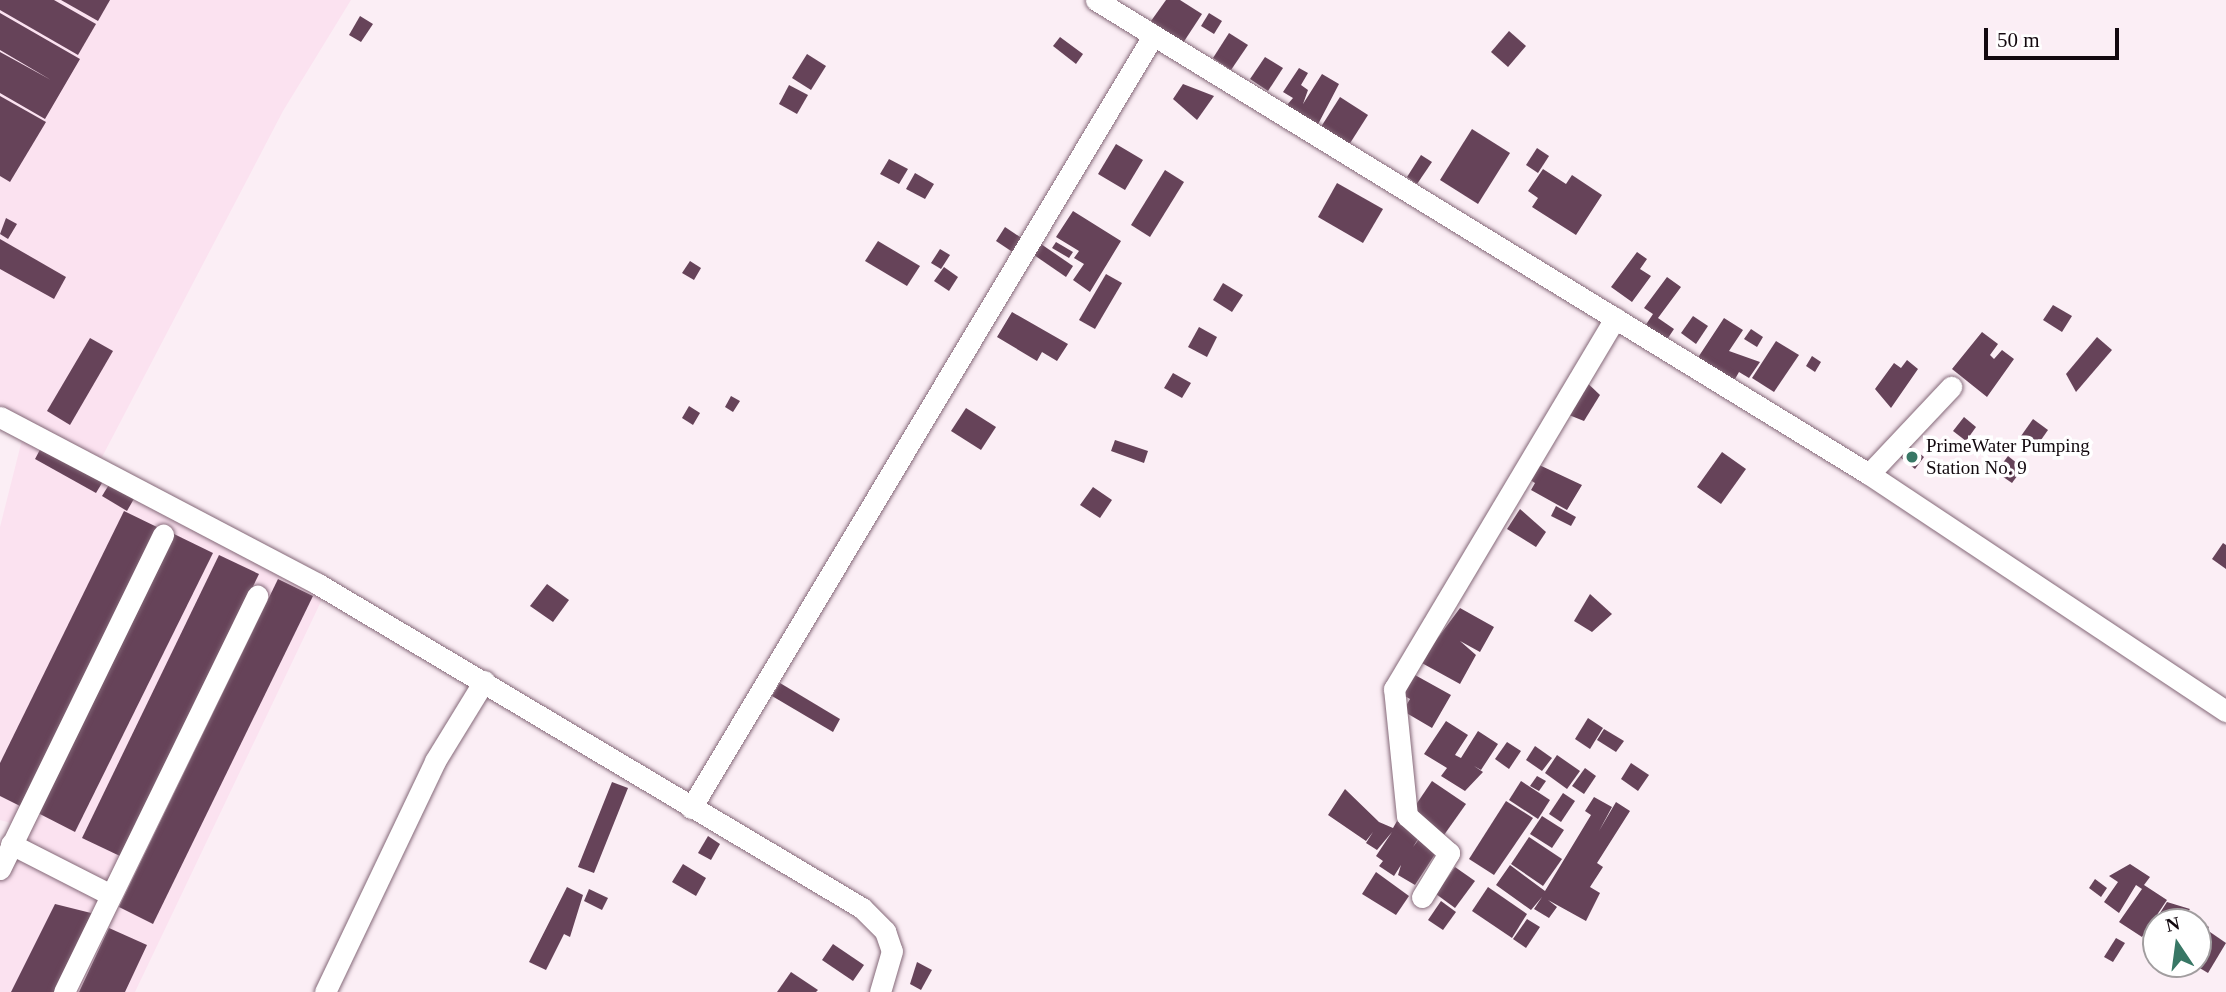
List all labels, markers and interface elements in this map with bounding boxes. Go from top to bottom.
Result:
scale bar [1988,14,2123,58]
text: 50 m [1997,28,2040,52]
place label: PrimeWater Pumping Station No. 9 [1926,435,2090,479]
marker: PrimeWater Pumping Station No. 9 [1904,449,1920,465]
north arrow [2142,908,2212,978]
text: N [2164,912,2182,936]

